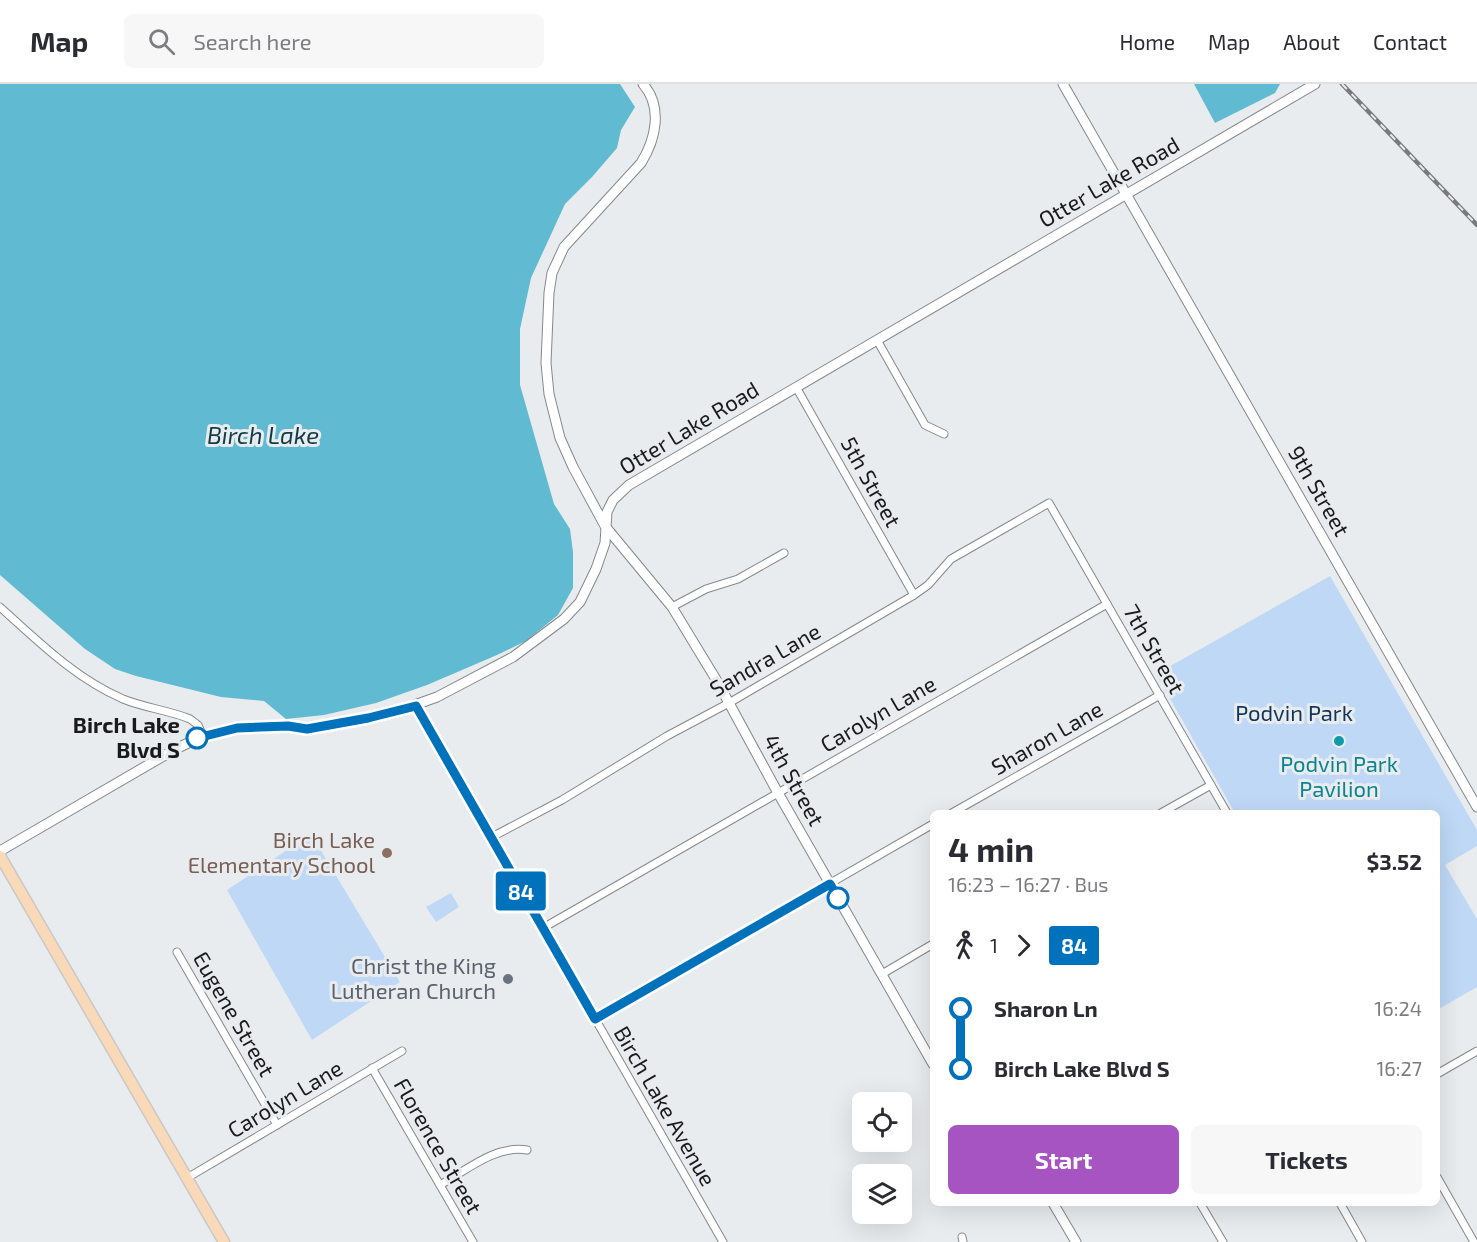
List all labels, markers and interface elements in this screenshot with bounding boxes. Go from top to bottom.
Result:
search box [124,14,544,68]
text: Map [30,24,88,58]
icon: search [145,25,178,58]
text: Search here [193,28,312,54]
text: Home [1119,29,1175,54]
text: Map [1208,29,1250,54]
text: About [1283,29,1340,54]
text: Contact [1373,29,1447,54]
street label: Otter Lake Road [1034,130,1183,232]
street label: Otter Lake Road [614,375,763,479]
water label: Birch Lake [207,420,319,449]
street label: 5th Street [837,432,907,531]
street label: 9th Street [1284,441,1356,540]
street label: 7th Street [1119,599,1191,698]
street label: Sandra Lane [704,617,825,701]
street label: Carolyn Lane [815,670,940,757]
street label: Sharon Lane [986,695,1107,779]
park label: Podvin Park [1235,699,1353,725]
place label: Birch Lake Blvd S [73,711,180,762]
marker: Birch Lake Blvd S [186,727,208,749]
street label: 4th Street [759,729,831,830]
marker: Podvin Park Pavilion [1332,734,1346,748]
place label: Podvin Park Pavilion [1280,750,1398,801]
place label: Birch Lake Elementary School [188,826,375,877]
text: 4 min [948,829,1034,869]
marker: Birch Lake Elementary School [380,846,394,860]
text: $3.52 [1366,848,1422,874]
line badge: 84 [494,872,548,910]
text: 16:23 – 16:27 · Bus [948,872,1108,896]
text: 84 [508,879,534,904]
unlabelled marker [827,887,849,909]
icon: walk [948,929,981,962]
icon: forward [1007,929,1040,962]
text: 1 [990,933,998,957]
text: 84 [1061,933,1087,958]
street label: Eugene Street [189,947,281,1080]
place label: Christ the King Lutheran Church [331,952,496,1003]
marker: Christ the King Lutheran Church [501,972,515,986]
text: Sharon Ln [994,995,1098,1021]
text: 16:24 [1374,996,1422,1020]
street label: Birch Lake Avenue [610,1021,722,1190]
street label: Carolyn Lane [222,1054,346,1143]
text: Birch Lake Blvd S [994,1055,1170,1081]
text: 16:27 [1376,1056,1422,1080]
street label: Florence Street [389,1073,488,1218]
map controls [852,1092,912,1224]
button: locate [852,1092,912,1152]
button: Start [948,1125,1179,1194]
button: Tickets [1191,1125,1422,1194]
button: layers [852,1164,912,1224]

